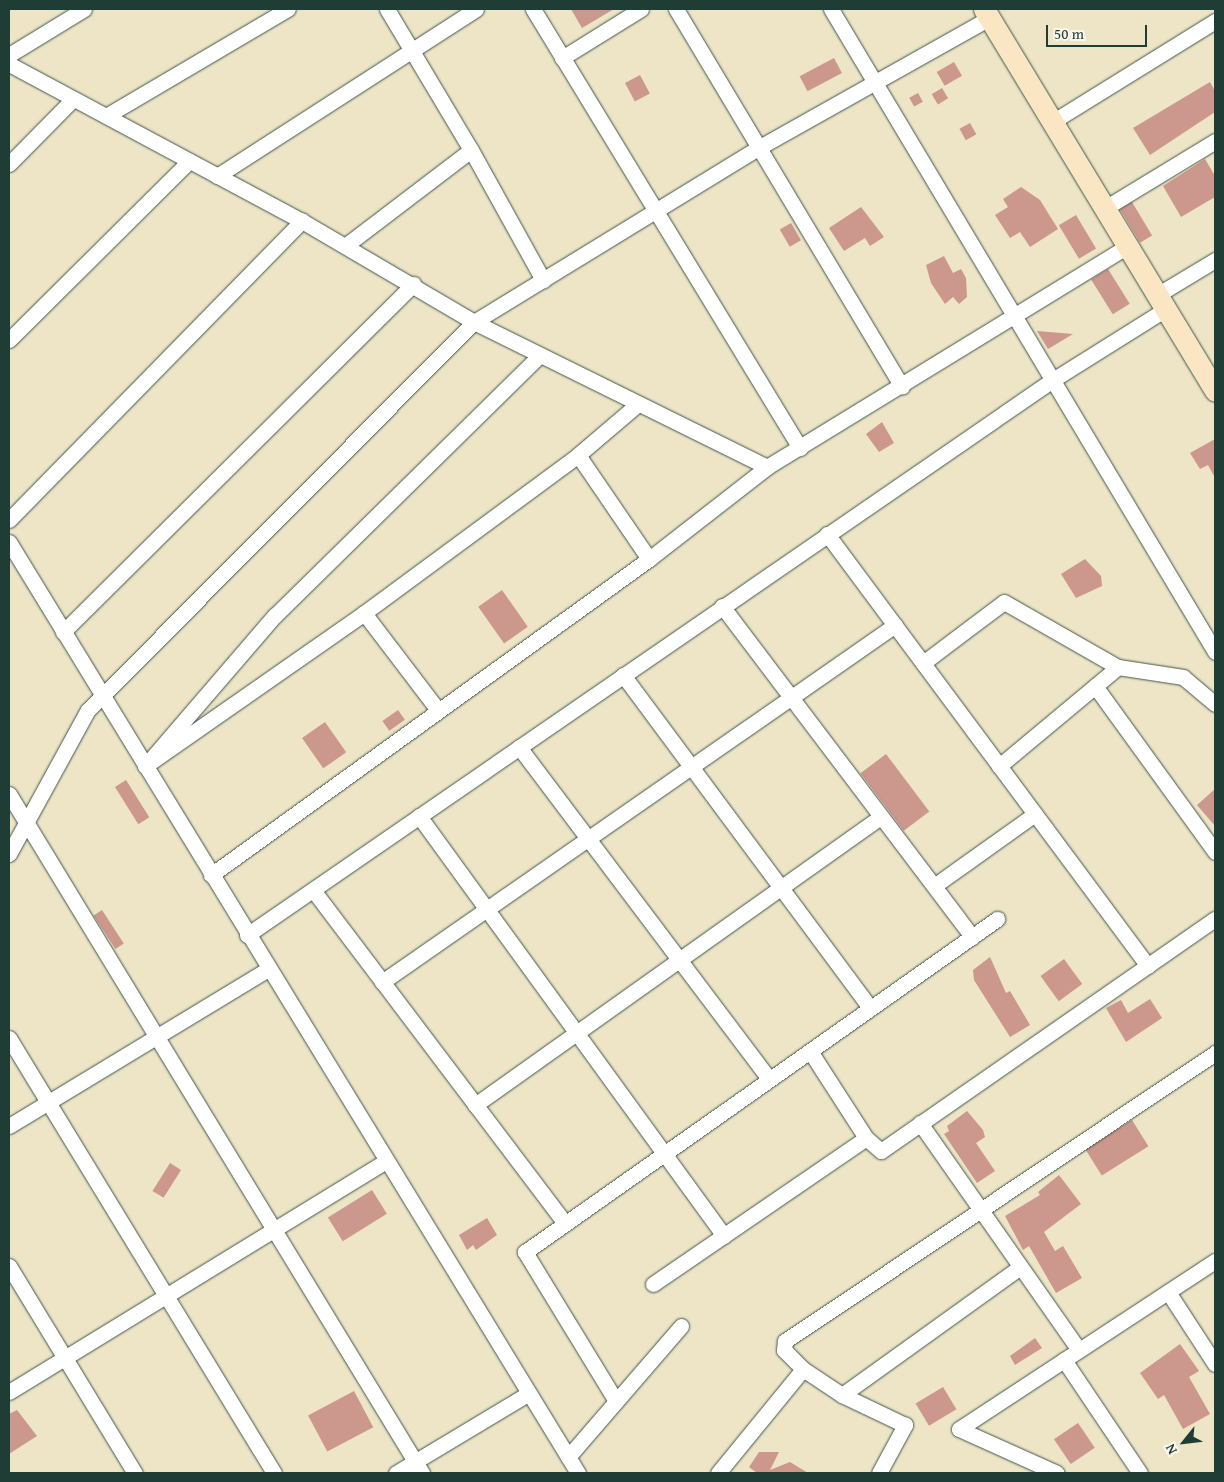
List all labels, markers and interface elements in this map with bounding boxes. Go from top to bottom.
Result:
scale bar [1049,15,1150,47]
text: 50 m [1054,23,1084,44]
north arrow [1159,1417,1209,1467]
text: N [1160,1440,1182,1458]

